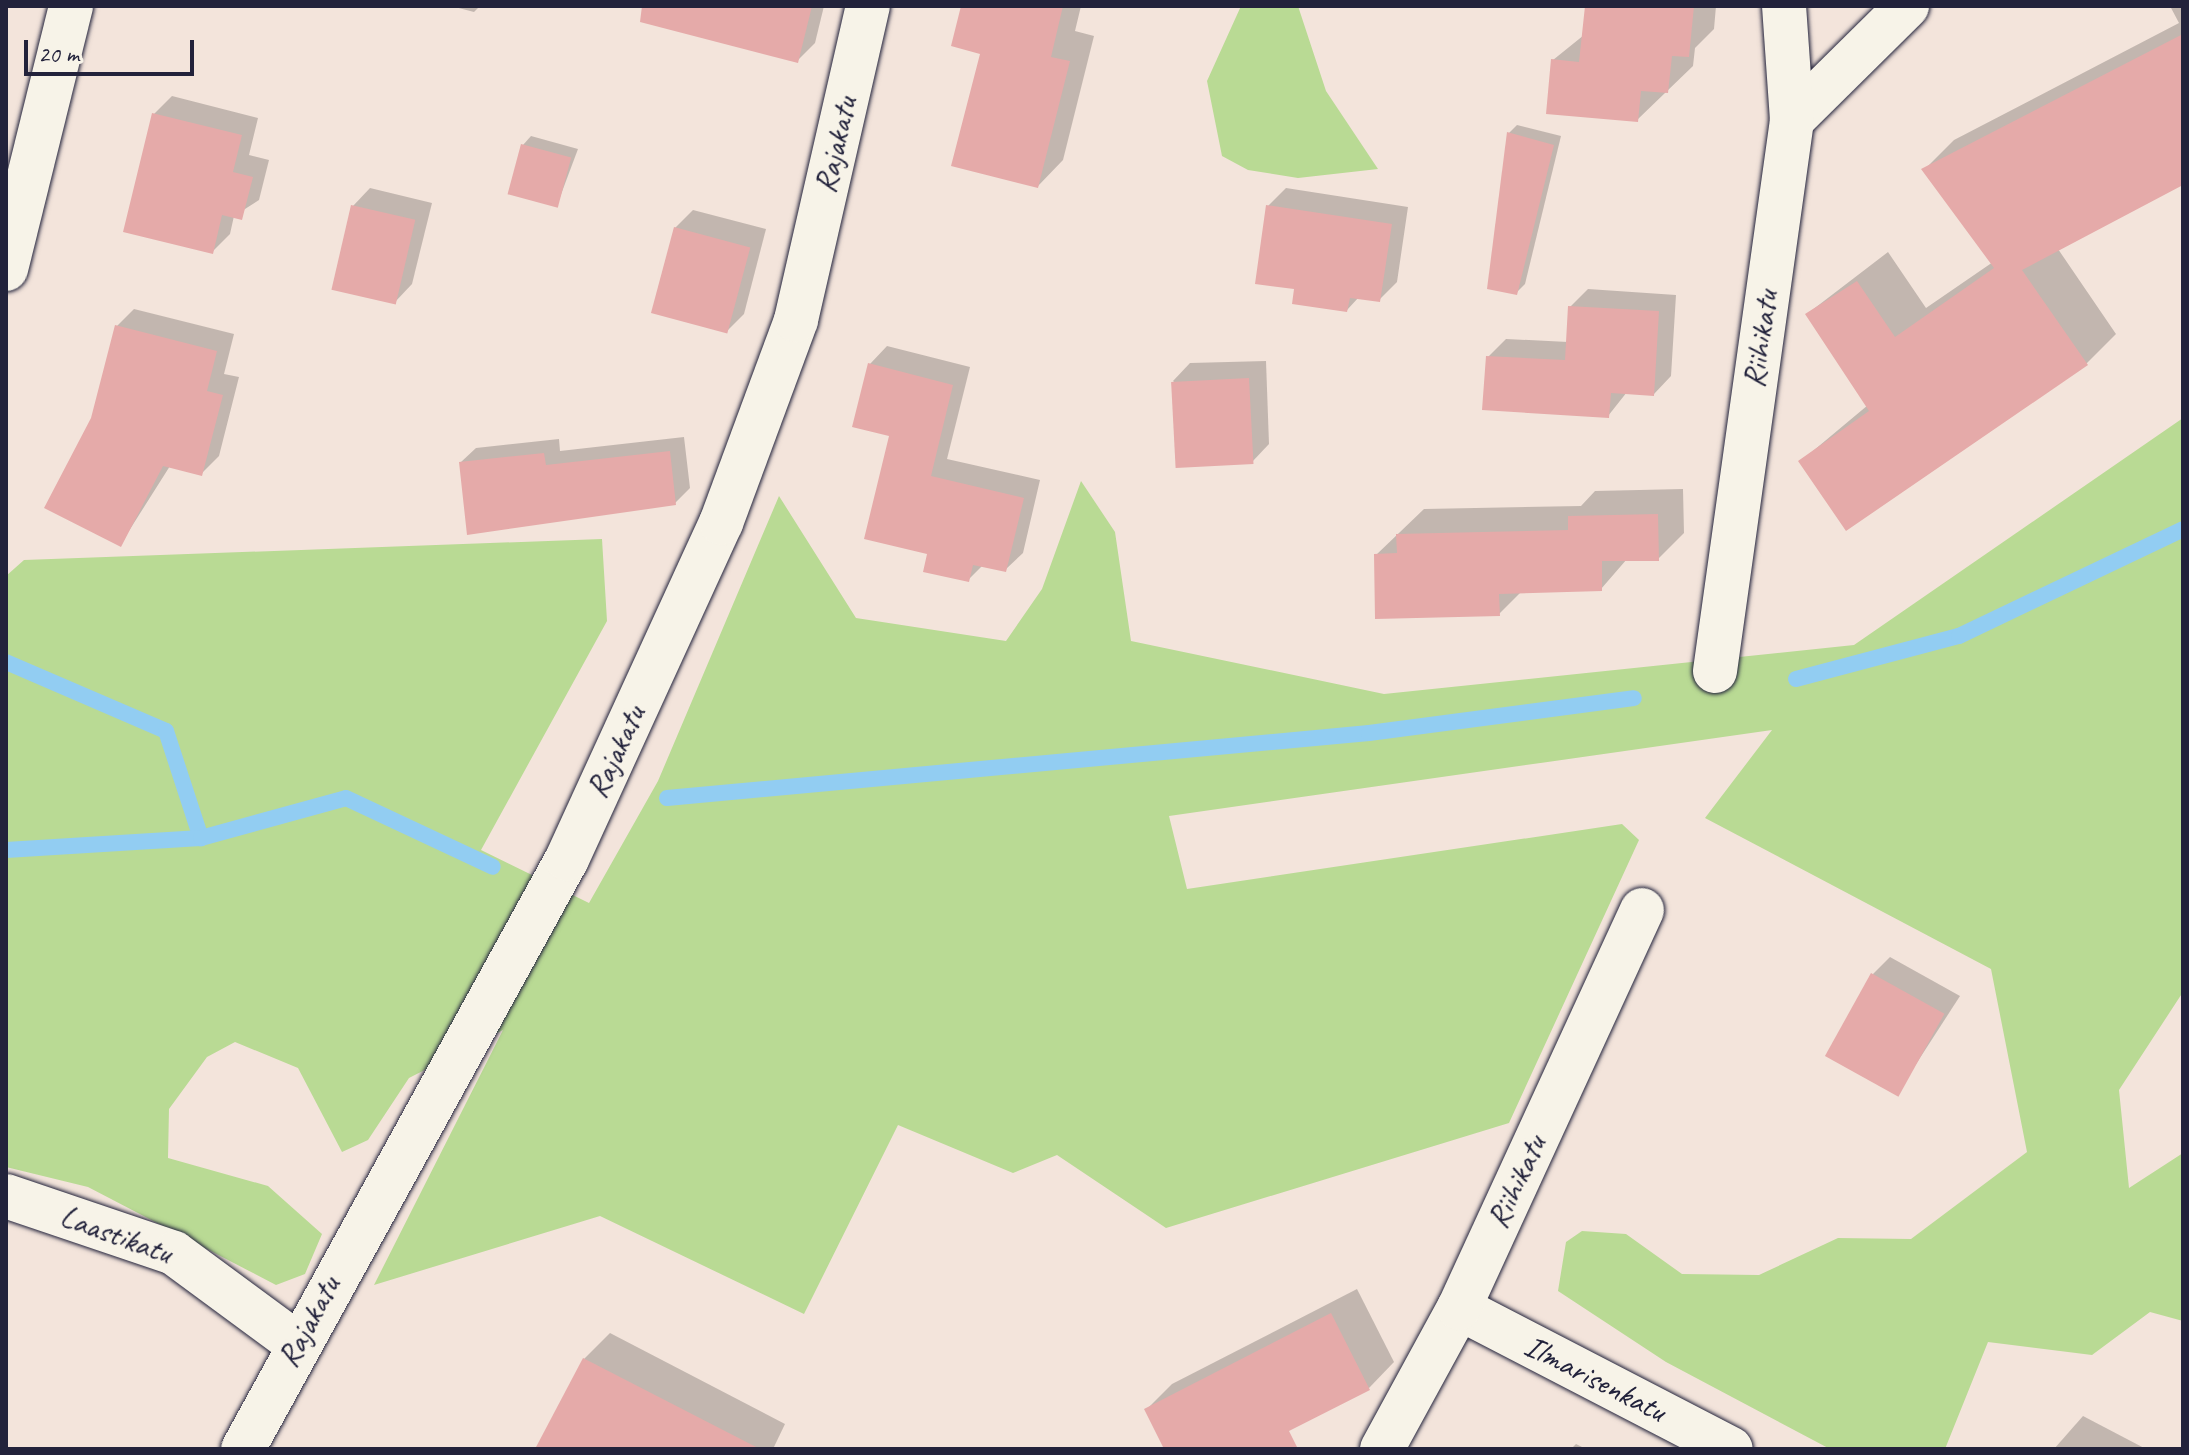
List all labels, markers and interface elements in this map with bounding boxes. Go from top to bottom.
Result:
scale bar [28,24,198,74]
text: 20 m [38,39,79,69]
street label: Rajakatu [806,93,866,197]
street label: Riihikatu [1735,288,1787,390]
street label: Rajakatu [578,700,654,804]
street label: Riihikatu [1479,1129,1555,1235]
street label: Laastikatu [55,1197,177,1273]
street label: Rajakatu [269,1270,349,1374]
street label: Ilmarisenkatu [1518,1327,1672,1431]

